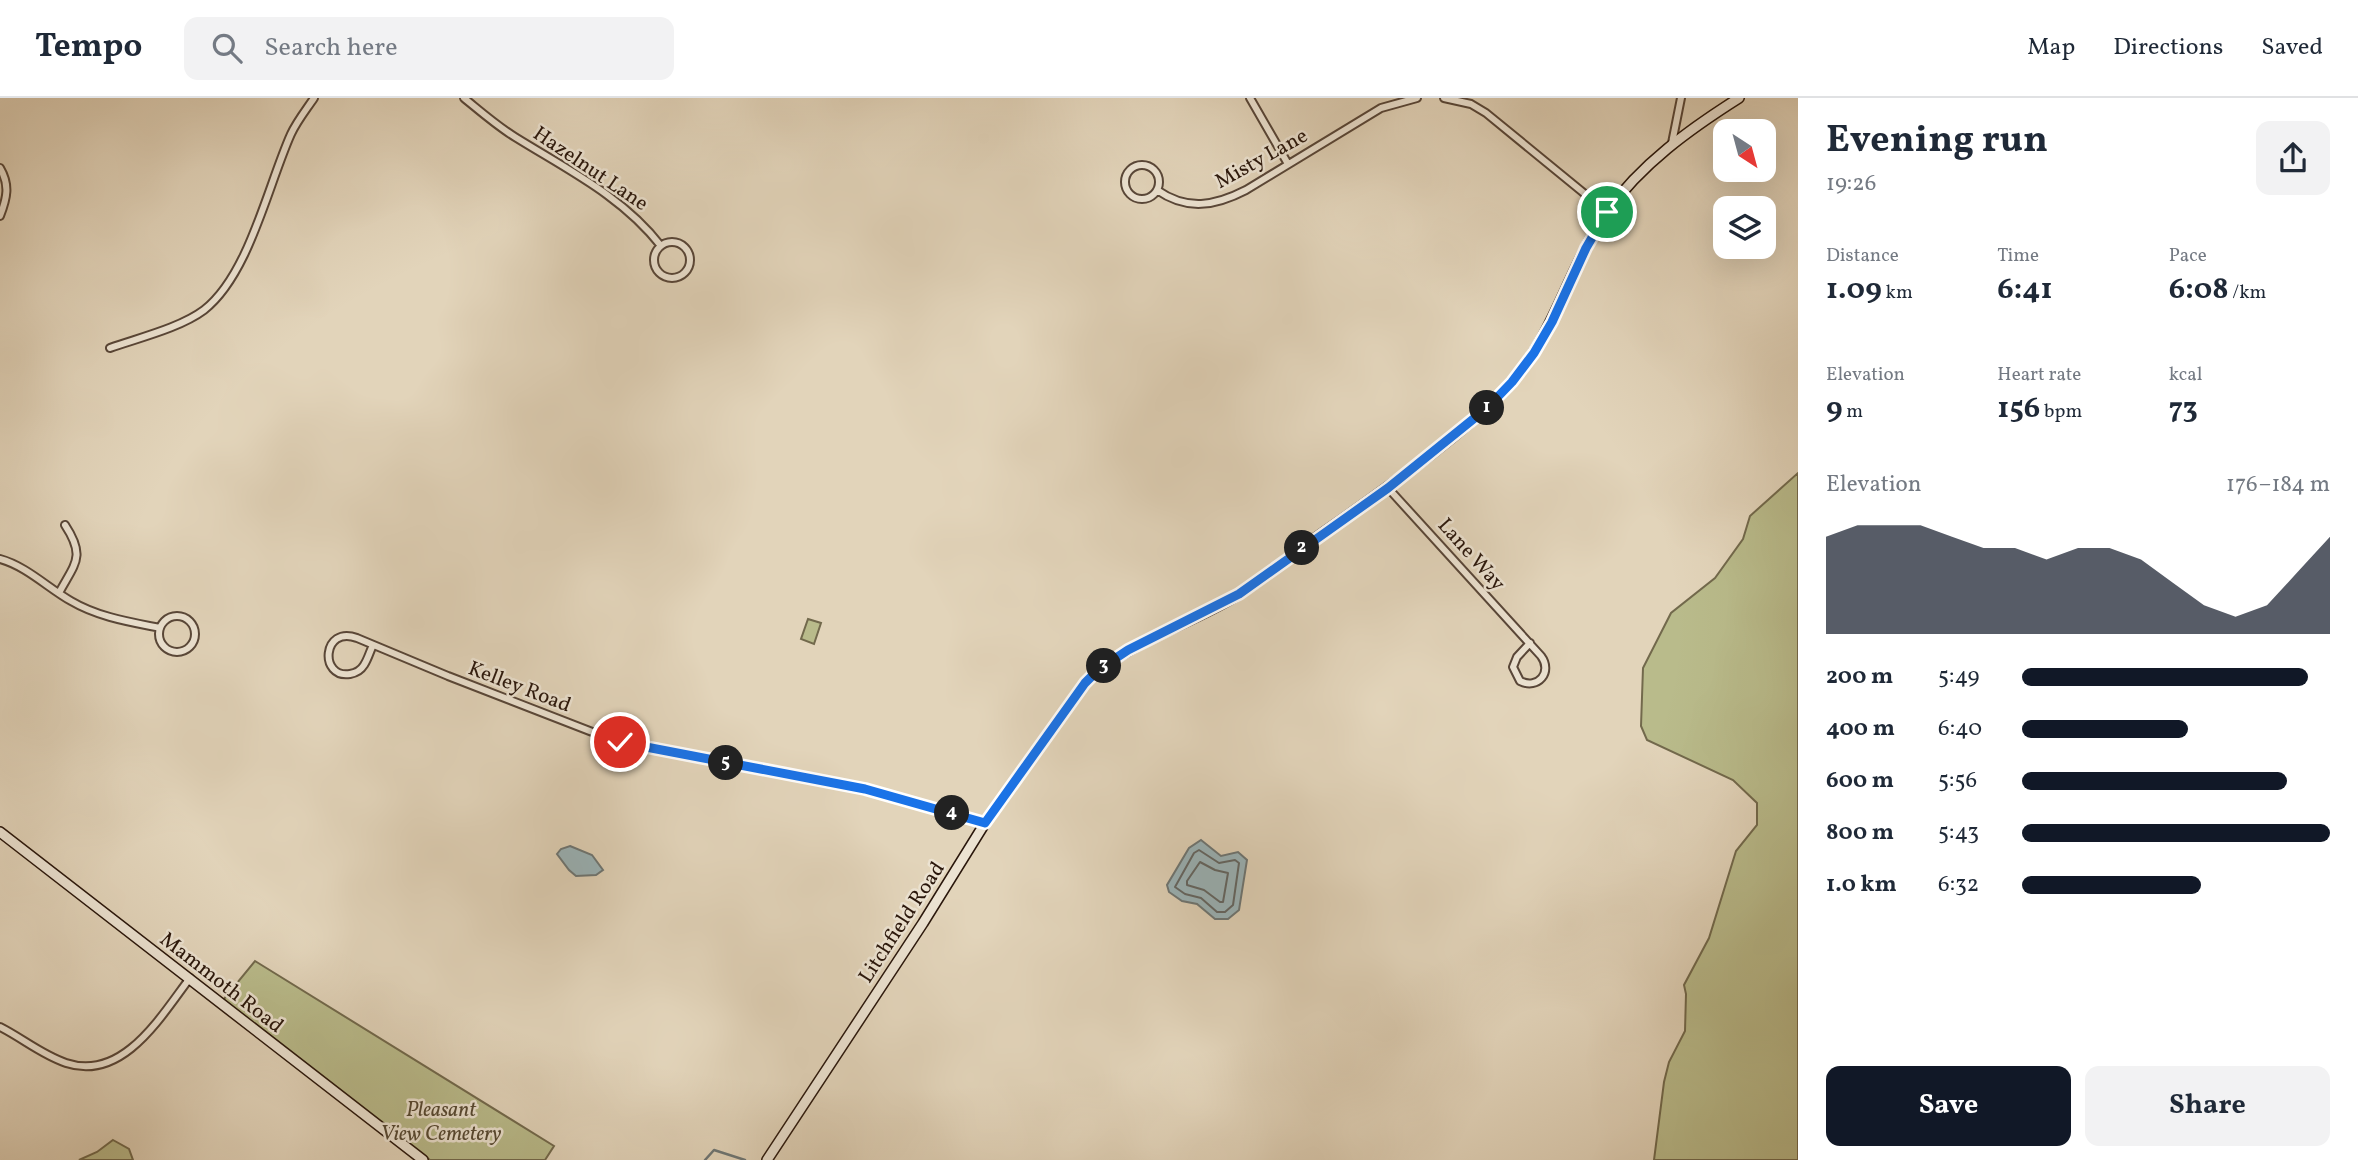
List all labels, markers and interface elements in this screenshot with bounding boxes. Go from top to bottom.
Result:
search box [184,17,674,80]
text: Tempo [35,25,142,71]
icon: search [208,29,246,67]
text: Search here [264,30,398,66]
text: Map [2027,31,2075,65]
text: Directions [2113,31,2223,65]
text: Saved [2261,31,2323,65]
text: Evening run [1826,115,2048,168]
north arrow [1713,119,1776,182]
map controls [1713,119,1776,259]
street label: Hazelnut Lane [527,120,654,219]
button: share [2256,121,2330,195]
street label: Misty Lane [1210,122,1313,197]
text: 19:26 [1826,168,1876,200]
pin [1577,182,1637,242]
icon: arrive [1588,193,1626,231]
button: layers [1713,196,1776,259]
text: Distance [1826,243,1899,269]
text: Time [1997,243,2039,269]
text: Pace [2169,243,2207,269]
text: 1.09 [1826,269,1882,311]
text: 6:41 [1997,269,2053,311]
text: 6:08 [2169,269,2228,311]
text: km [1882,280,1913,306]
text: /km [2228,280,2266,306]
text: Elevation [1826,362,1905,388]
text: Heart rate [1997,362,2081,388]
text: kcal [2169,362,2202,388]
text: 9 [1826,388,1843,430]
text: 156 [1997,388,2040,430]
text: 73 [2169,388,2198,430]
pin: 1 [1470,390,1504,426]
text: 1 [1483,394,1490,420]
text: m [1843,399,1863,425]
text: bpm [2040,399,2082,425]
text: Elevation [1826,469,1922,501]
text: 176–184 m [2226,469,2330,501]
street label: Lane Way [1430,512,1512,598]
pin: 2 [1284,531,1320,566]
text: 2 [1297,534,1306,560]
pin: 3 [1086,648,1122,684]
text: 3 [1099,652,1108,678]
street label: Kelley Road [464,655,575,720]
text: 200 m [1826,661,1893,693]
text: 5:49 [1938,661,1979,693]
pin [590,712,650,772]
text: 400 m [1826,713,1895,745]
text: 6:40 [1938,713,1982,745]
icon: check [601,723,639,761]
pin: 5 [708,746,744,780]
text: 5 [721,749,730,775]
text: 600 m [1826,765,1894,797]
text: 5:56 [1938,765,1977,797]
pin: 4 [934,796,970,830]
text: 4 [946,799,957,825]
text: 800 m [1826,817,1894,849]
text: 5:43 [1938,817,1979,849]
street label: Litchfield Road [852,856,952,989]
text: 1.0 km [1826,869,1897,901]
text: 6:32 [1938,869,1979,901]
street label: Mammoth Road [153,926,289,1041]
button: Save [1826,1066,2071,1146]
button: Share [2085,1066,2330,1146]
park label: Pleasant View Cemetery [380,1096,502,1149]

